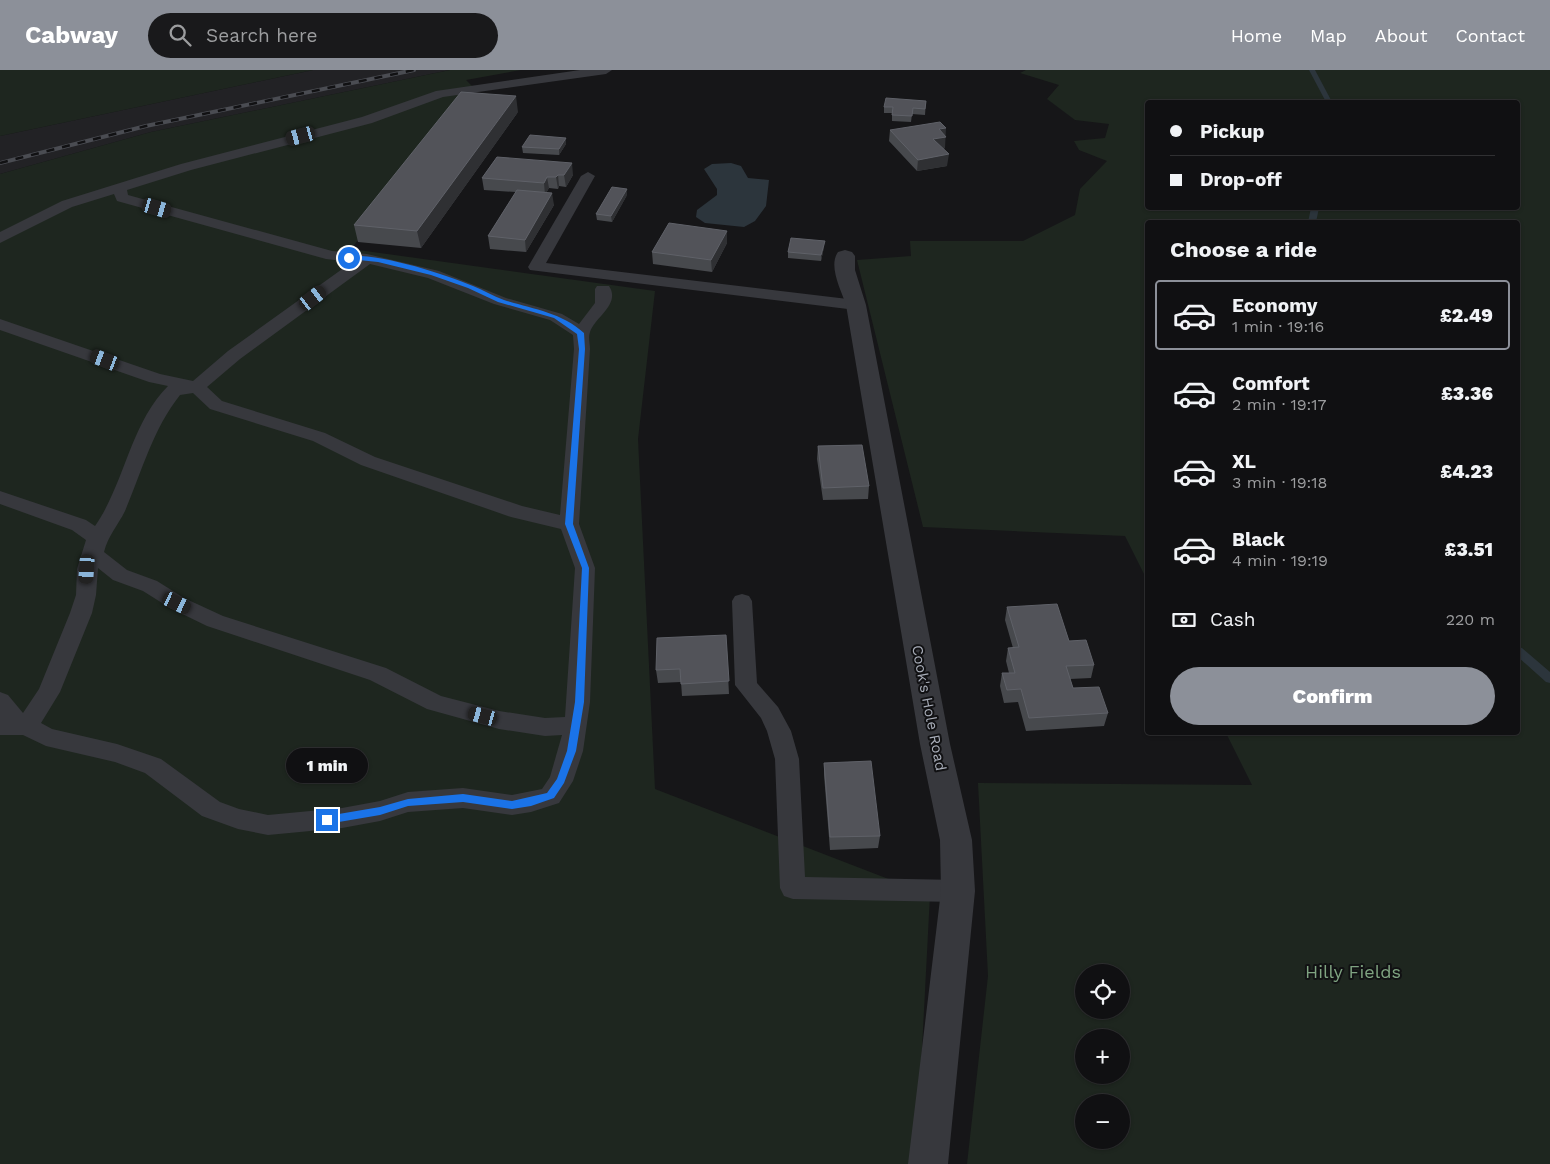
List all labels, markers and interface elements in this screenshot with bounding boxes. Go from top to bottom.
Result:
search box [148,13,498,58]
text: Cabway [25,21,118,49]
icon: search [166,21,194,49]
text: Search here [206,24,317,47]
text: Home [1231,25,1282,46]
text: Map [1310,25,1347,46]
text: About [1375,25,1427,46]
text: Contact [1455,25,1525,46]
text: Pickup [1200,120,1264,143]
car [284,125,317,147]
text: Drop-off [1200,168,1282,191]
car [140,197,173,219]
text: Choose a ride [1170,237,1317,262]
route start [338,247,360,269]
car [296,283,329,313]
icon: car [1172,293,1217,338]
text: Economy [1232,294,1317,317]
text: £2.49 [1440,304,1493,327]
text: 1 min · 19:16 [1232,317,1324,336]
car [88,348,121,372]
icon: car [1172,371,1217,416]
text: Comfort [1232,372,1310,395]
text: £3.36 [1441,382,1493,405]
text: 2 min · 19:17 [1232,395,1326,414]
icon: car [1172,449,1217,494]
text: XL [1232,450,1256,473]
text: £4.23 [1440,460,1493,483]
text: 3 min · 19:18 [1232,473,1327,492]
icon: car [1172,527,1217,572]
text: Black [1232,528,1285,551]
text: £3.51 [1445,538,1493,561]
text: 4 min · 19:19 [1232,551,1328,570]
car [78,554,95,584]
car [160,590,193,616]
icon: cash [1170,606,1198,634]
text: Cash [1210,608,1256,631]
text: 220 m [1446,610,1495,629]
street label: Cook's Hole Road [908,643,950,773]
button: Confirm [1170,667,1495,725]
car [466,705,499,727]
callout: 1 min [286,748,368,782]
text: 1 min [306,756,348,775]
route end [316,809,338,831]
park label: Hilly Fields [1305,961,1401,982]
map controls [1075,964,1130,1149]
button: locate [1075,964,1130,1019]
button: + [1075,1029,1130,1084]
button: − [1075,1094,1130,1149]

